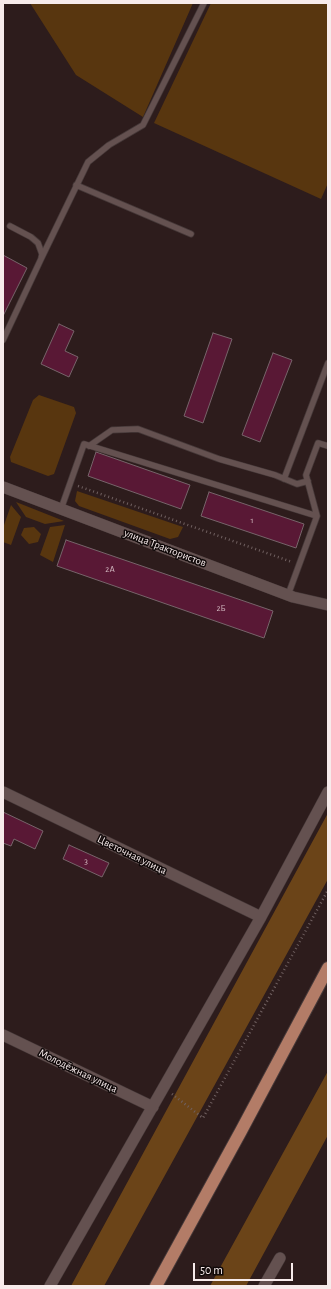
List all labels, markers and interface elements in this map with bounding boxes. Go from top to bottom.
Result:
house number: 1 [250,515,254,525]
street label: улица Трактористов [122,526,208,570]
house number: 2А [105,564,115,574]
house number: 2Б [216,603,226,613]
street label: Цветочная улица [95,832,169,878]
house number: 3 [84,856,88,866]
street label: Молодёжная улица [36,1046,120,1096]
scale bar [195,1255,295,1281]
text: 50 m [200,1264,223,1276]

